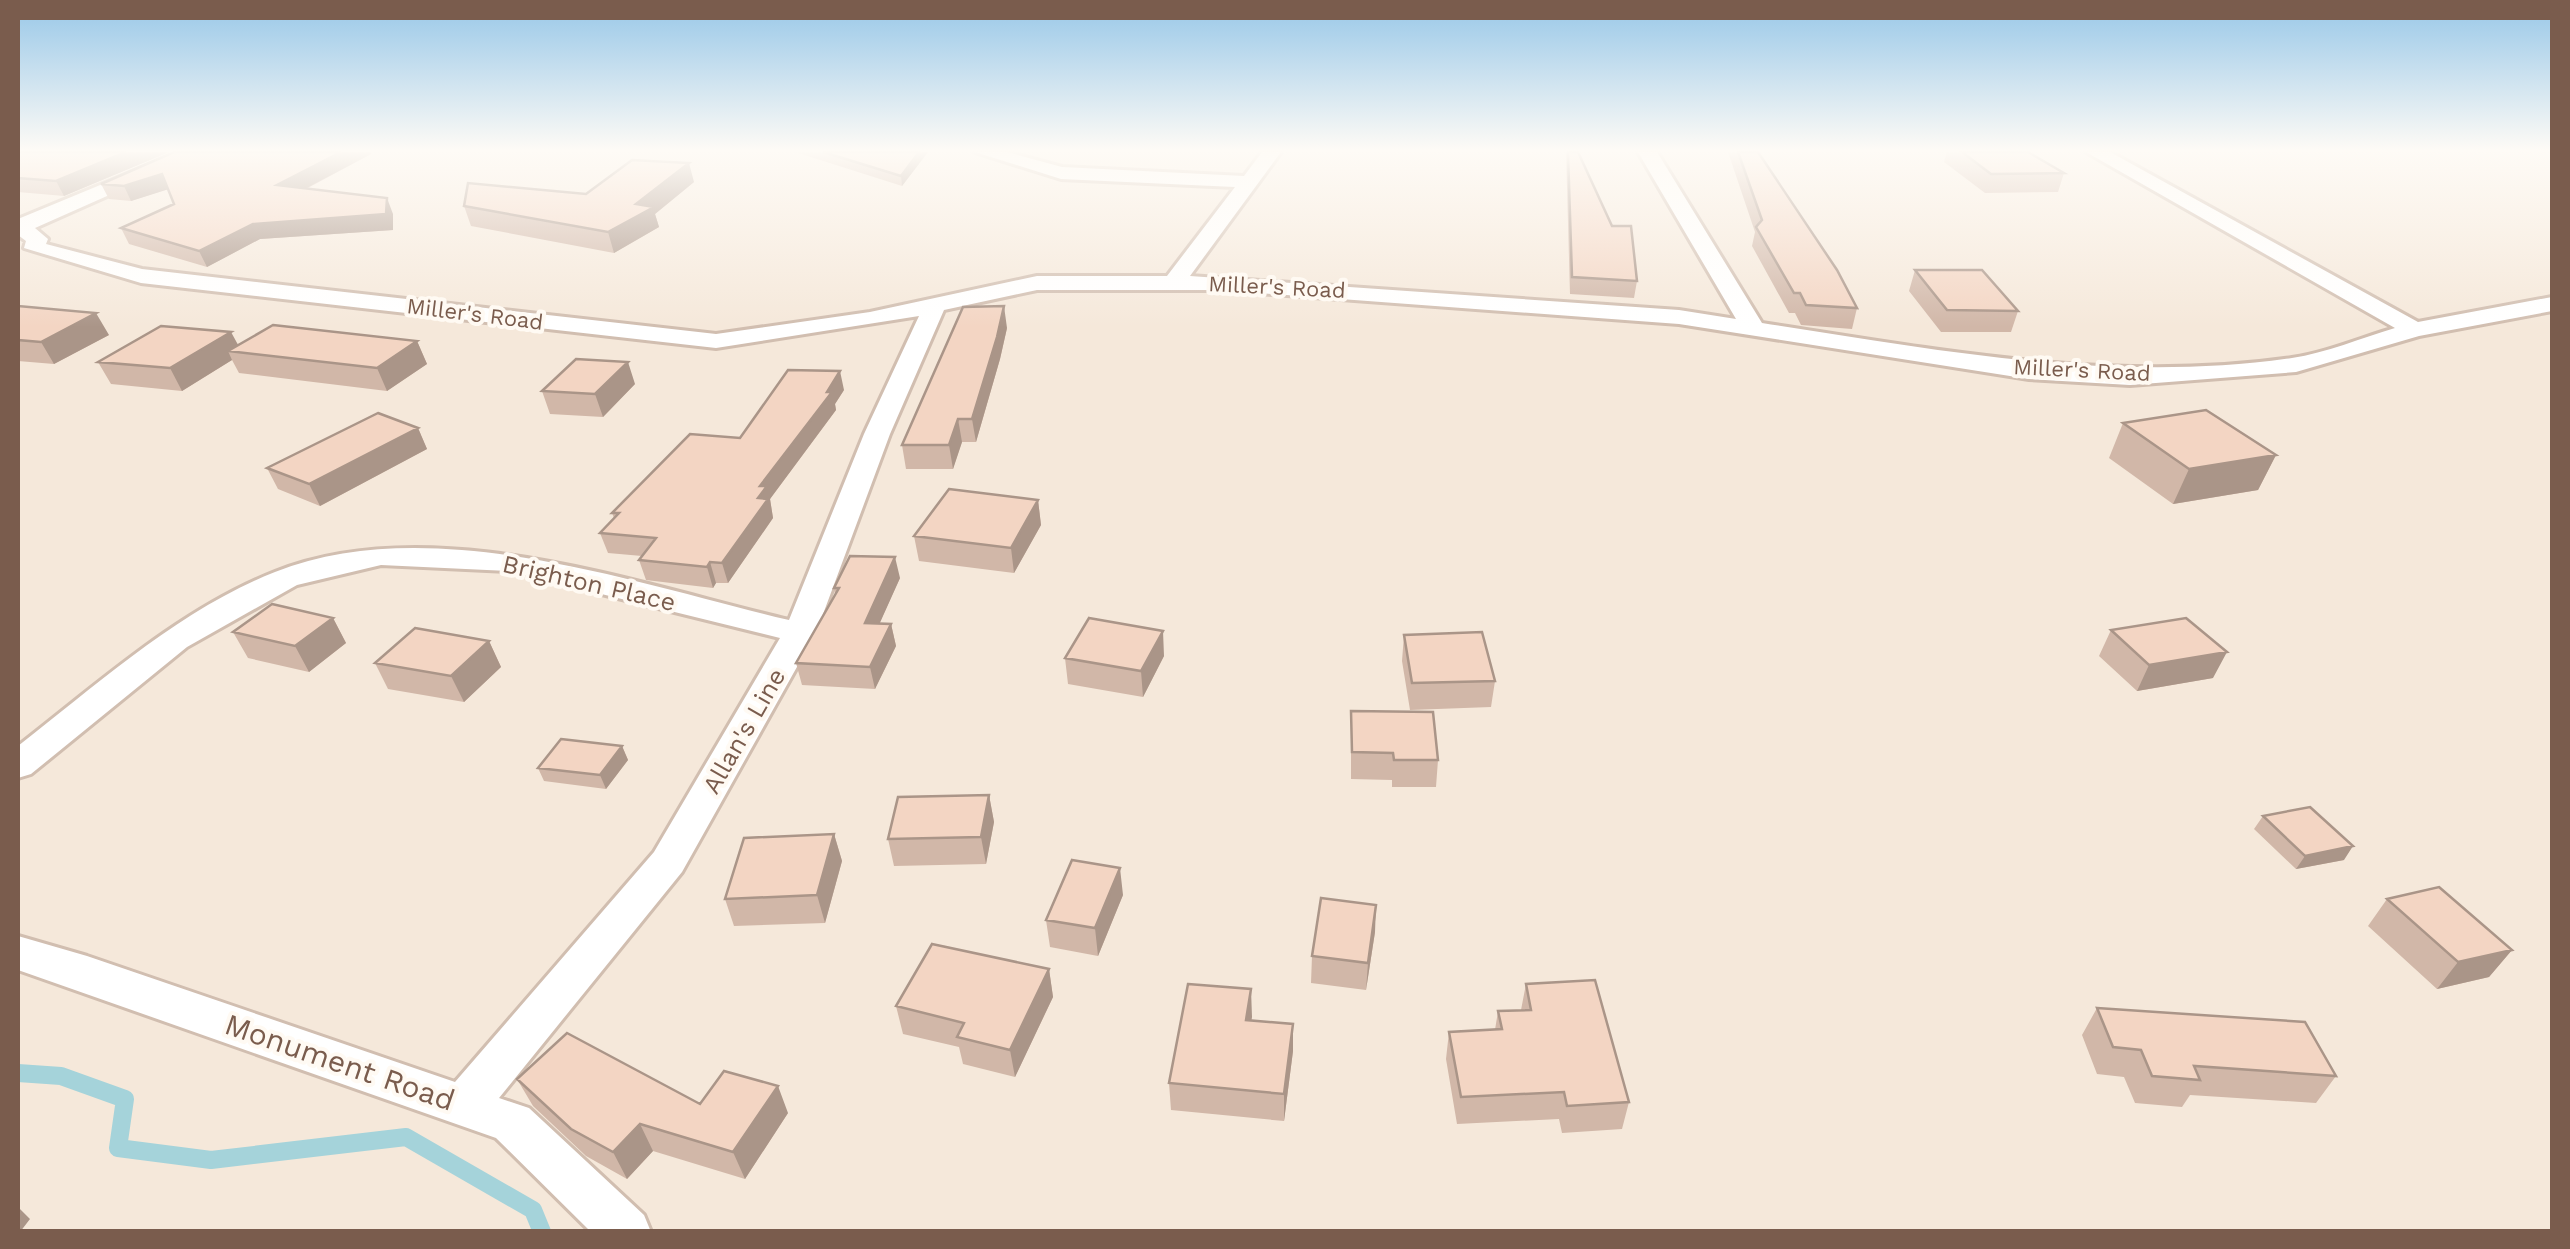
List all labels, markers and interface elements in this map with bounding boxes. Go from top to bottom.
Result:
street label: Miller's Road [1208,271,1346,303]
street label: Miller's Road [405,293,545,335]
street label: Miller's Road [2013,354,2151,386]
street label: Brighton Place [500,549,678,617]
street label: Allan's Line [697,663,791,799]
street label: Monument Road [220,1006,460,1118]

